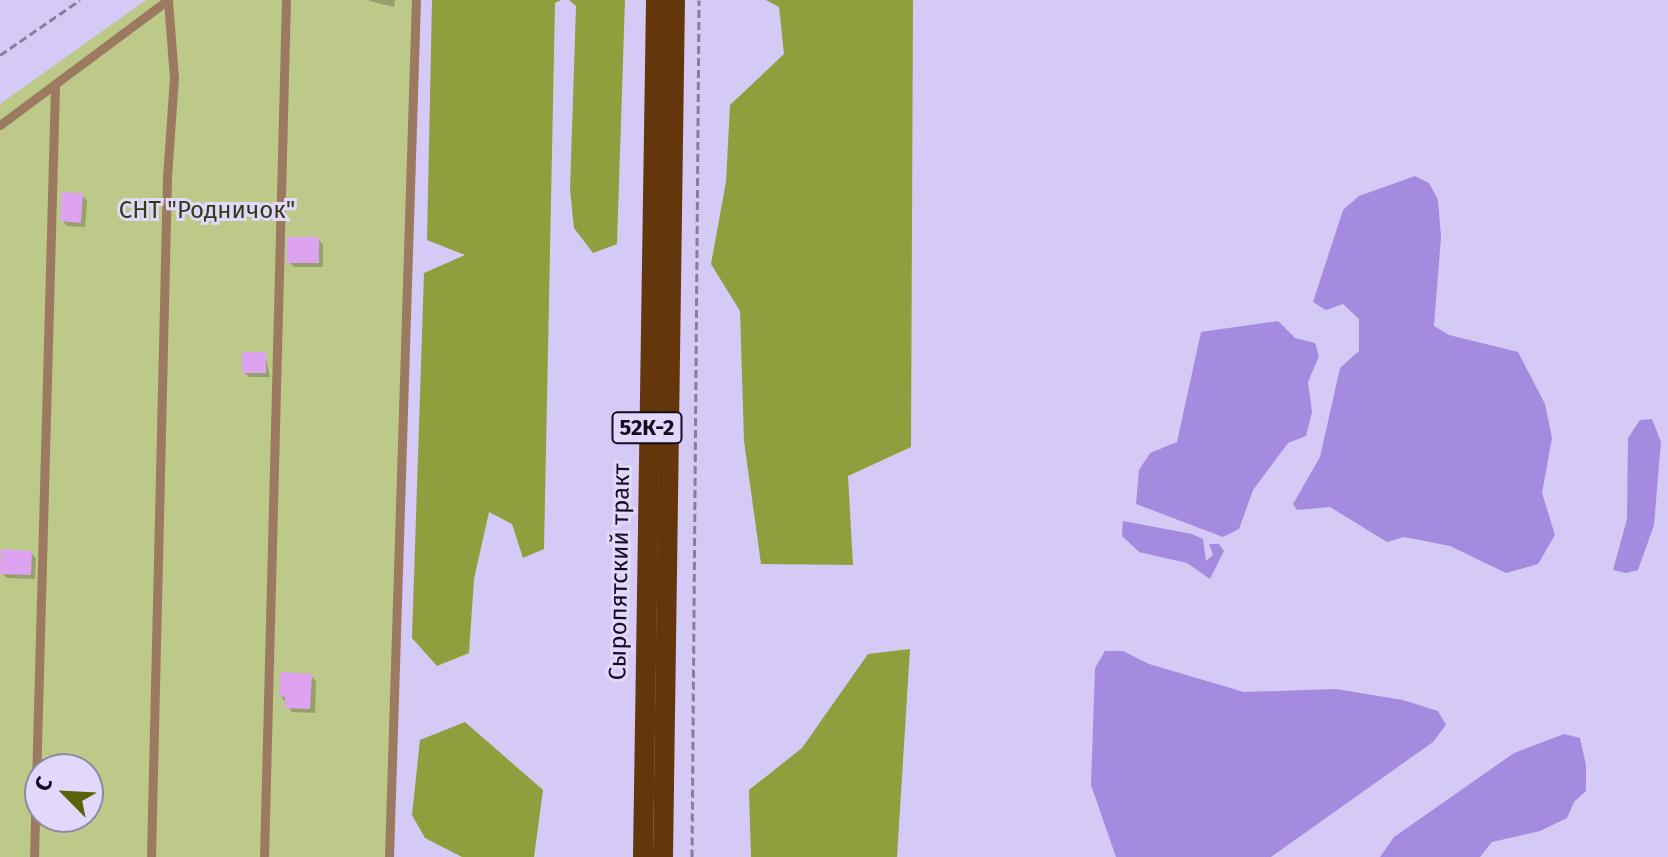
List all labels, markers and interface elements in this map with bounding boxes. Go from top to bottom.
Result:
park label: СНТ "Родничок" [119,197,295,225]
road number: 52К-2 [611,410,683,446]
street label: Сыропятский тракт [604,463,636,681]
north arrow [24,753,104,833]
text: С [29,773,58,795]

